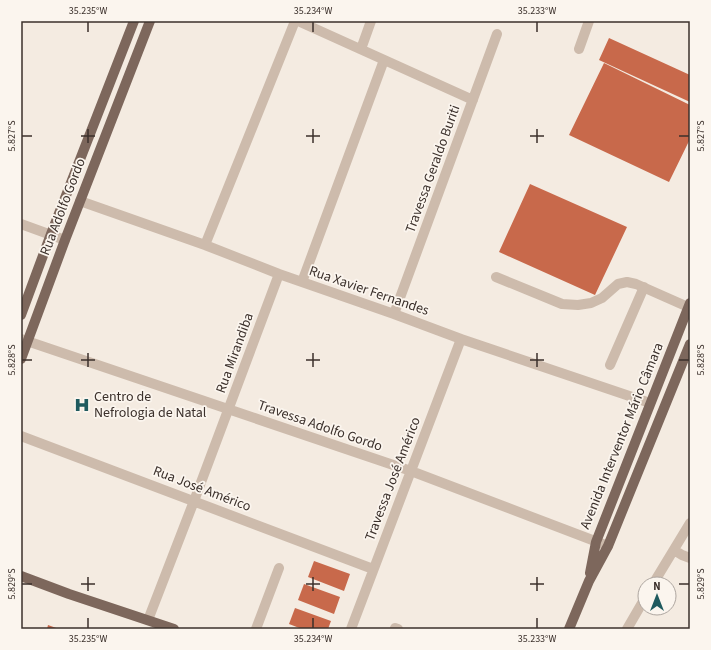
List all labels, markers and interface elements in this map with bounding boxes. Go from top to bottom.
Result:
text: 35.235°W [69,4,107,18]
text: 35.234°W [294,4,332,18]
text: 35.233°W [518,4,556,18]
street label: Travessa Geraldo Buriti [401,102,465,236]
text: 5.827°S [5,120,19,152]
text: 5.827°S [694,120,708,152]
street label: Rua Adolfo Gordo [35,156,91,258]
street label: Rua Xavier Fernandes [306,261,432,321]
street label: Rua Mirandiba [211,310,259,396]
street label: Avenida Interventor Mário Câmara [575,340,669,532]
text: 5.828°S [5,344,19,376]
text: 5.828°S [694,344,708,376]
place label: Centro de Nefrologia de Natal [94,387,207,423]
street label: Travessa Adolfo Gordo [255,395,385,457]
hospital icon: Centro de Nefrologia de Natal [73,396,91,414]
street label: Travessa José Américo [360,414,426,544]
street label: Rua José Américo [150,461,254,517]
text: 5.829°S [5,568,19,600]
text: 5.829°S [694,568,708,600]
north arrow [637,576,677,616]
text: N [653,579,661,594]
text: 35.235°W [69,632,107,646]
text: 35.234°W [294,632,332,646]
text: 35.233°W [518,632,556,646]

